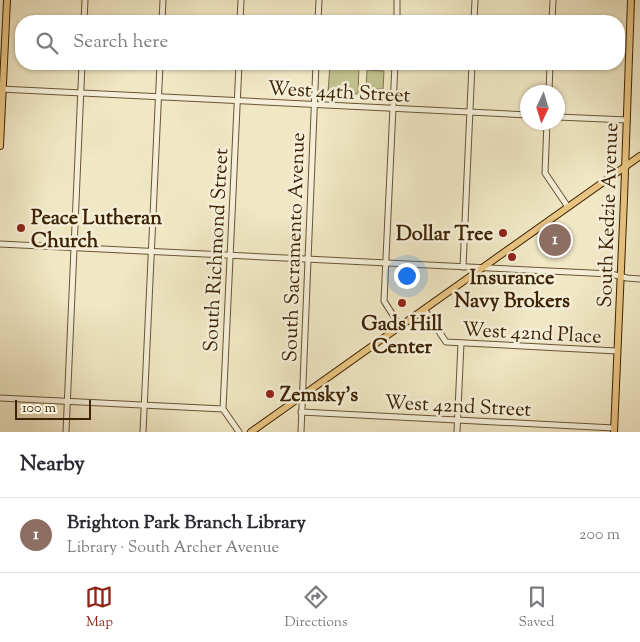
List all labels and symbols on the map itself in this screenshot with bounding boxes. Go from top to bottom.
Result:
street label: West 44th Street [267,75,411,112]
north arrow [520,85,565,130]
street label: South Kedzie Avenue [592,122,627,308]
street label: South Sacramento Avenue [277,132,314,363]
street label: South Richmond Street [198,147,237,353]
place label: Peace Lutheran Church [31,205,162,257]
place label: Dollar Tree [396,221,493,250]
pin: 1 [539,221,571,259]
marker: Peace Lutheran Church [15,222,27,234]
marker: Dollar Tree [497,227,509,239]
marker: Insurance Navy Brokers [506,251,518,263]
your location [394,263,420,289]
place label: Insurance Navy Brokers [454,265,570,317]
marker: Gads Hill Center [396,297,408,309]
place label: Gads Hill Center [361,311,443,363]
street label: West 42nd Place [462,316,602,353]
place label: Zemsky's [280,382,358,411]
marker: Zemsky's [264,388,276,400]
street label: West 42nd Street [384,389,532,426]
scale bar [15,397,91,420]

